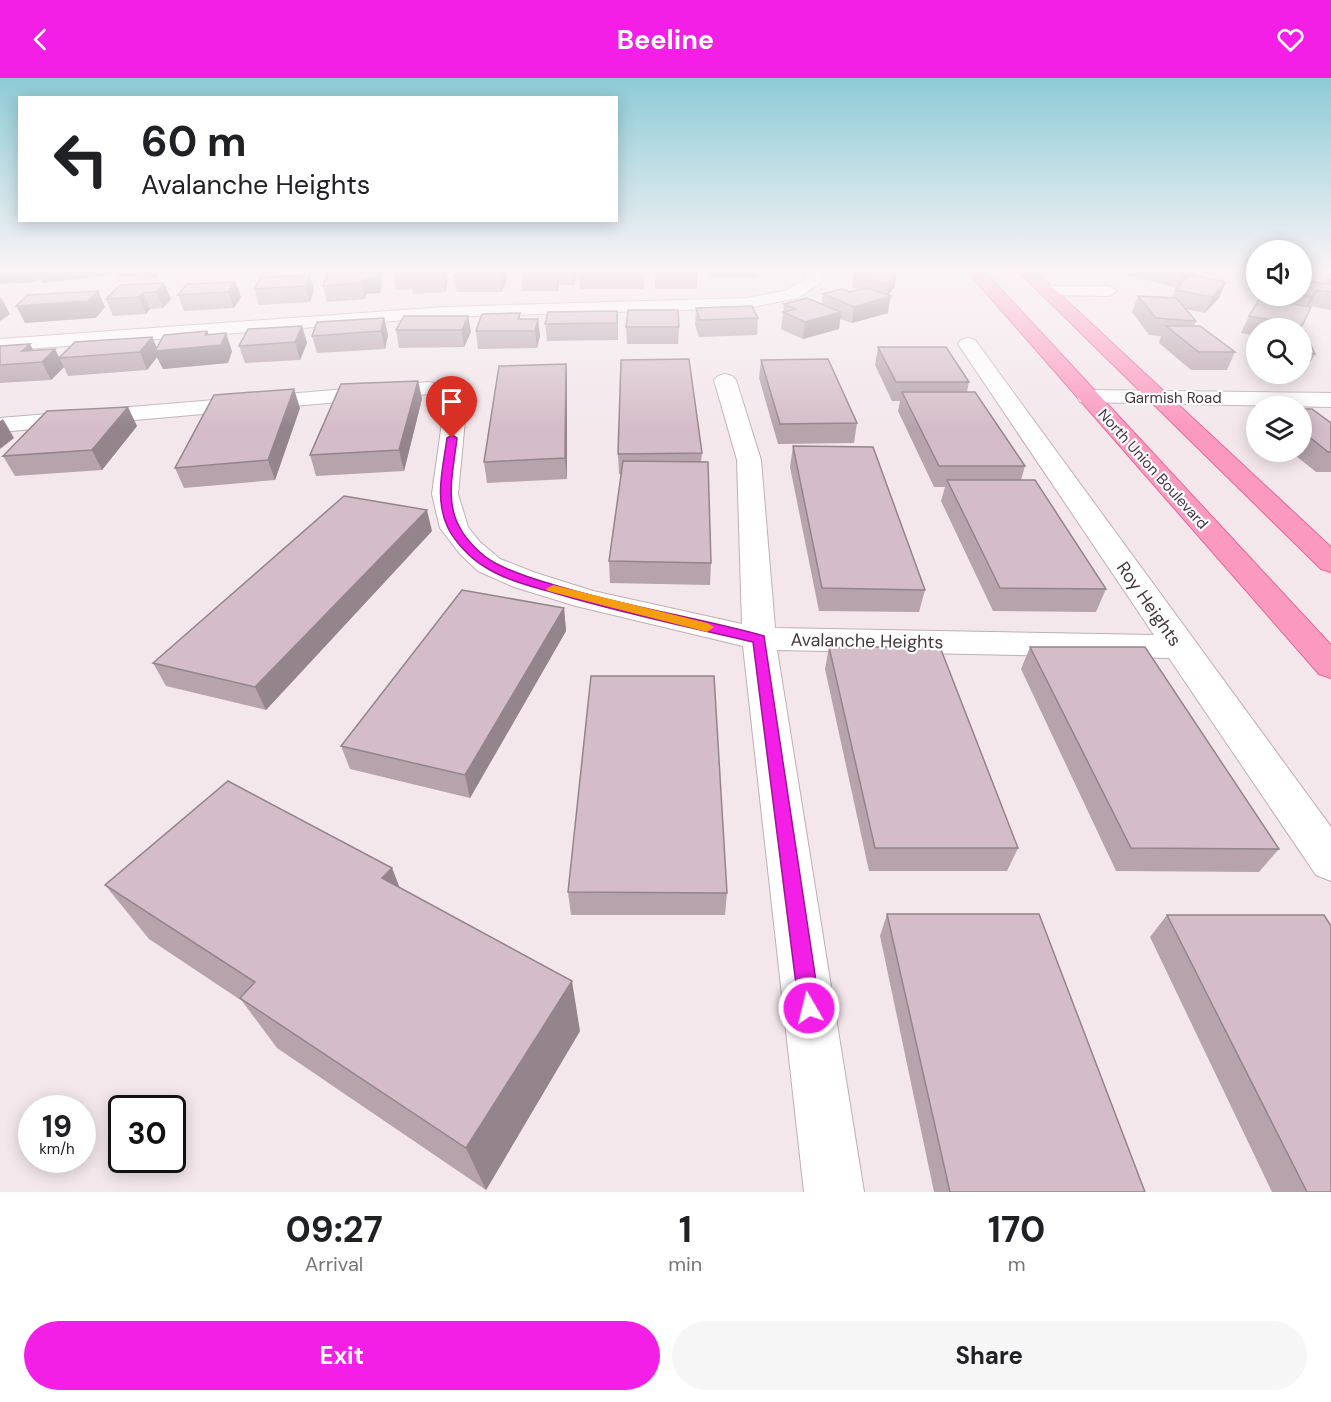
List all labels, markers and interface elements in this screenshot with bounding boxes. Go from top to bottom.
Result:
text: Beeline [617,22,714,57]
icon: back [24,23,57,56]
icon: heart [1274,23,1307,56]
text: 60 m [141,114,247,169]
icon: left [42,120,120,198]
text: Avalanche Heights [141,167,370,202]
map controls [1246,240,1312,462]
button: sound [1246,240,1312,306]
button: search [1246,318,1312,384]
pin [426,376,477,438]
icon: arrive [435,385,468,418]
street label: Garmish Road [1124,388,1222,408]
button: layers [1246,396,1312,462]
street label: North Union Boulevard [1094,405,1212,533]
street label: Roy Heights [1111,557,1187,651]
street label: Avalanche Heights [790,628,944,654]
position arrow [777,976,841,1040]
speed limit sign: 30 [108,1095,186,1173]
text: 19 [42,1107,72,1146]
text: km/h [39,1139,75,1159]
text: 09:27 [286,1206,383,1253]
text: 1 [679,1206,692,1253]
text: 170 [988,1206,1045,1253]
text: Arrival [305,1251,363,1277]
text: min [668,1251,702,1277]
text: m [1008,1251,1026,1277]
button: Exit [24,1321,660,1390]
button: Share [672,1321,1307,1390]

